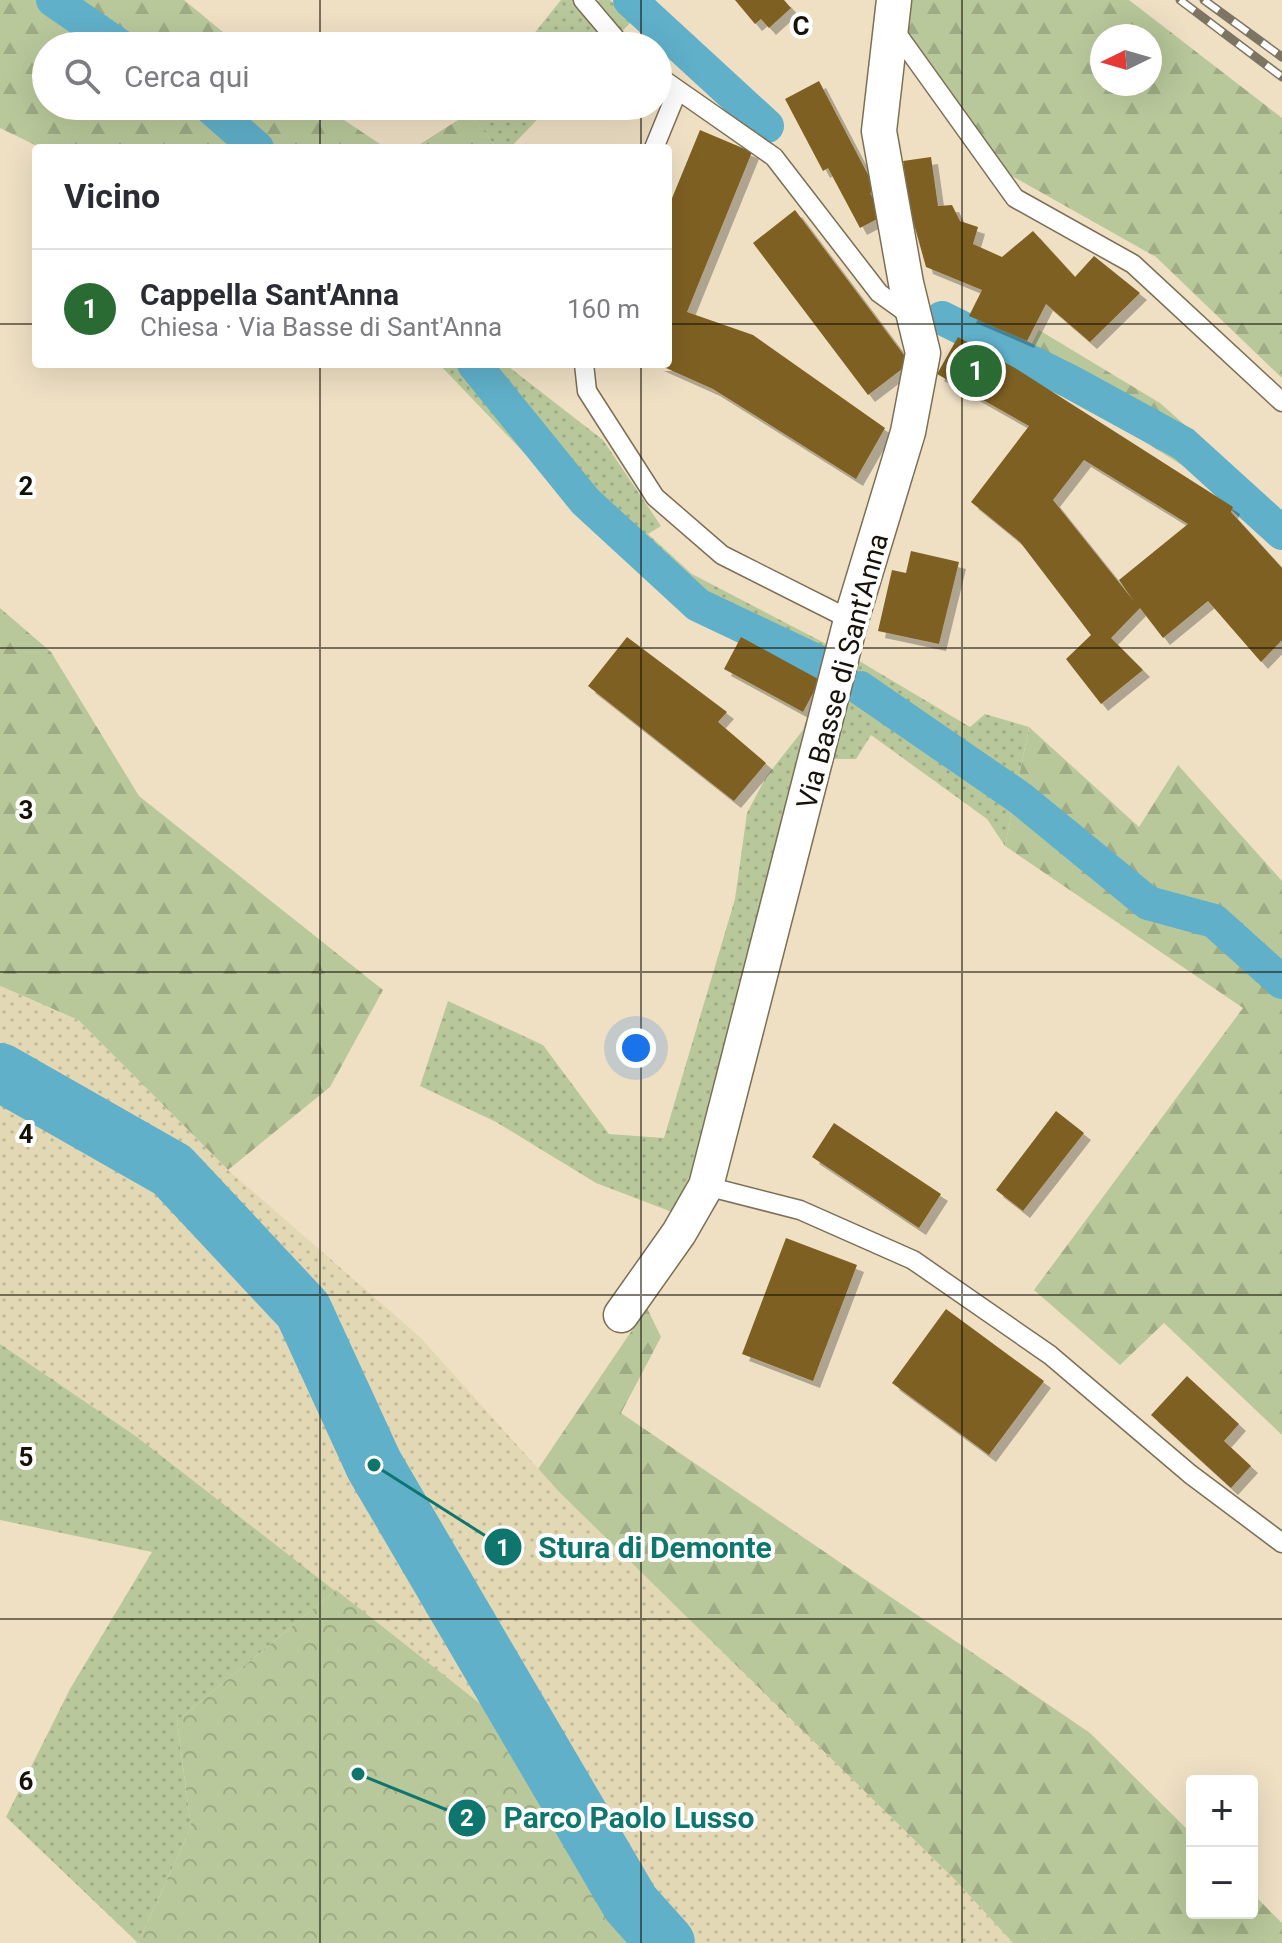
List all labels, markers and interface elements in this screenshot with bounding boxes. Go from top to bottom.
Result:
text: C [792,11,810,41]
north arrow [1090,24,1162,96]
search box [32,32,672,120]
icon: search [60,54,104,98]
text: Cerca qui [124,59,250,94]
text: Vicino [64,176,160,216]
text: Cappella Sant'Anna [140,277,399,312]
text: 1 [83,294,97,324]
text: 160 m [567,294,640,324]
text: Chiesa · Via Basse di Sant'Anna [140,312,502,342]
pin: 1 [950,341,1002,401]
text: 2 [19,471,33,501]
street label: Via Basse di Sant'Anna [790,530,895,813]
text: 3 [19,795,33,825]
your location [616,1028,656,1068]
text: 4 [19,1119,34,1149]
text: 5 [19,1442,33,1472]
callout: Stura di Demonte [483,1520,788,1574]
text: Stura di Demonte [538,1530,772,1565]
text: 1 [496,1534,510,1562]
text: 6 [19,1766,34,1796]
map controls [1186,1775,1258,1919]
button: + [1186,1775,1258,1847]
callout: Parco Paolo Lusso [447,1791,770,1845]
text: Parco Paolo Lusso [504,1800,754,1835]
text: 2 [460,1804,474,1832]
button: − [1186,1847,1258,1919]

